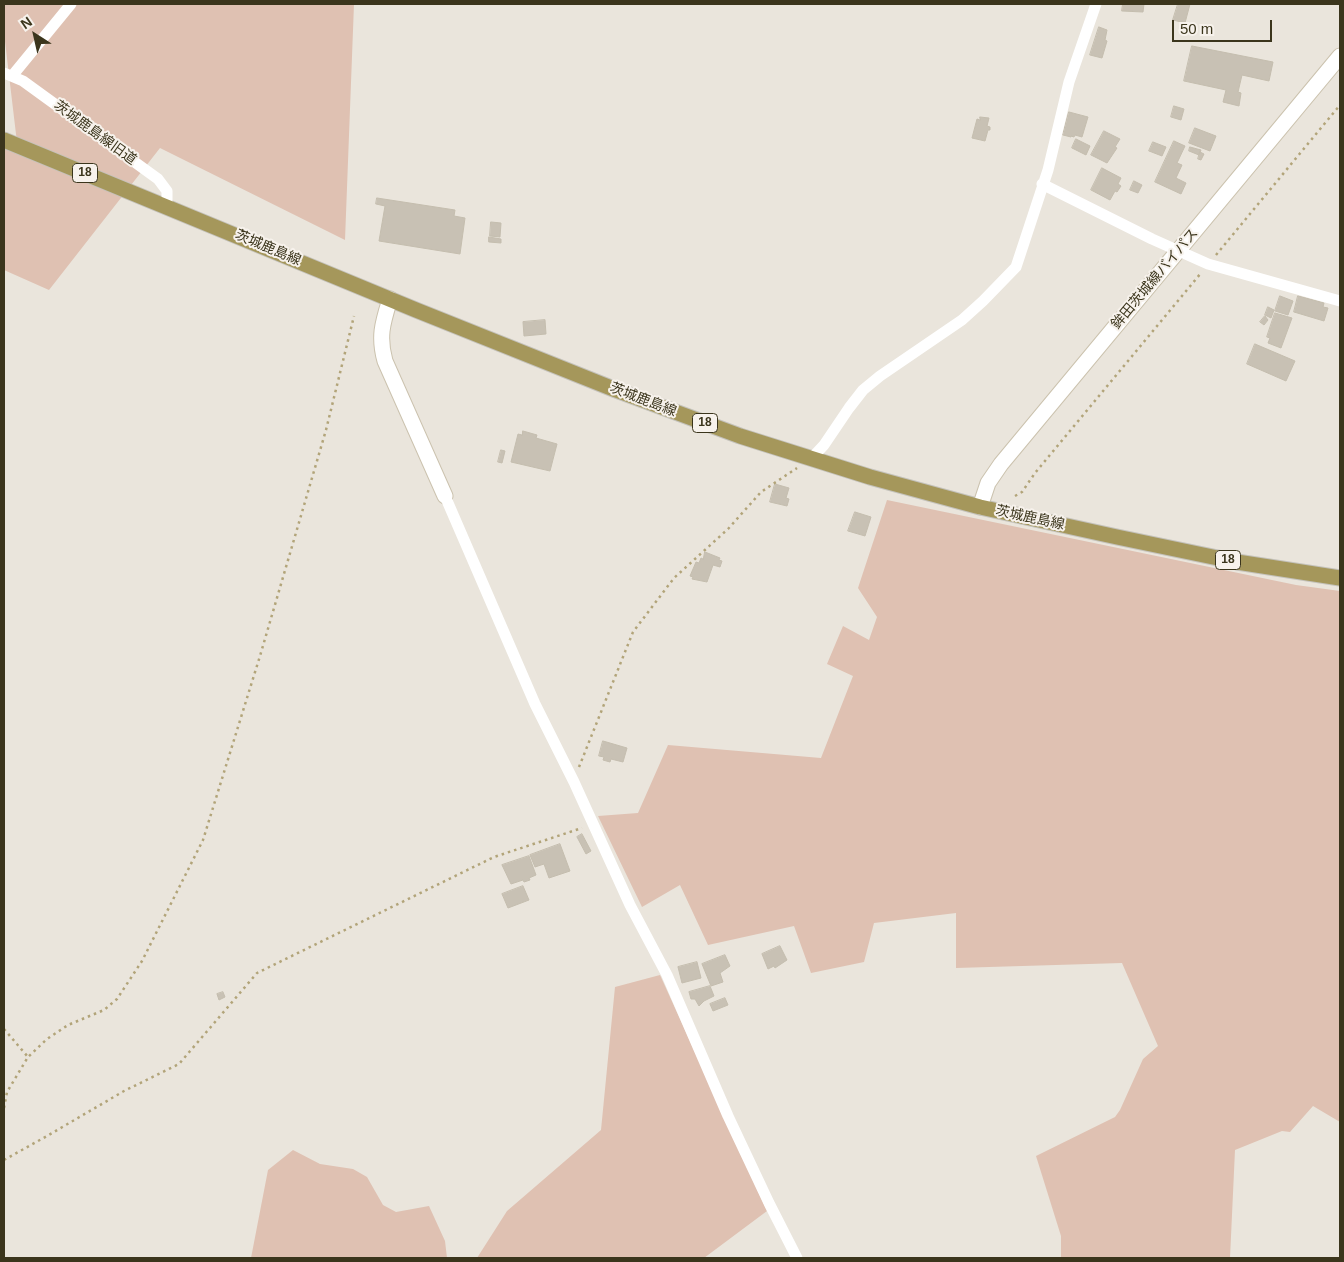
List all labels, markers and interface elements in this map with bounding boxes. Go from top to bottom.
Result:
north arrow [10,10,60,60]
scale bar [1174,10,1274,42]
text: N [18,13,35,32]
text: 50 m [1180,20,1213,37]
street label: 茨城鹿島線旧道 [50,97,140,169]
road number: 18 [72,164,98,182]
street label: 鉾田茨城線バイパス [1108,225,1202,333]
street label: 茨城鹿島線 [233,227,303,269]
street label: 茨城鹿島線 [607,380,679,420]
road number: 18 [692,413,718,432]
street label: 茨城鹿島線 [994,503,1066,533]
road number: 18 [1216,550,1240,570]

